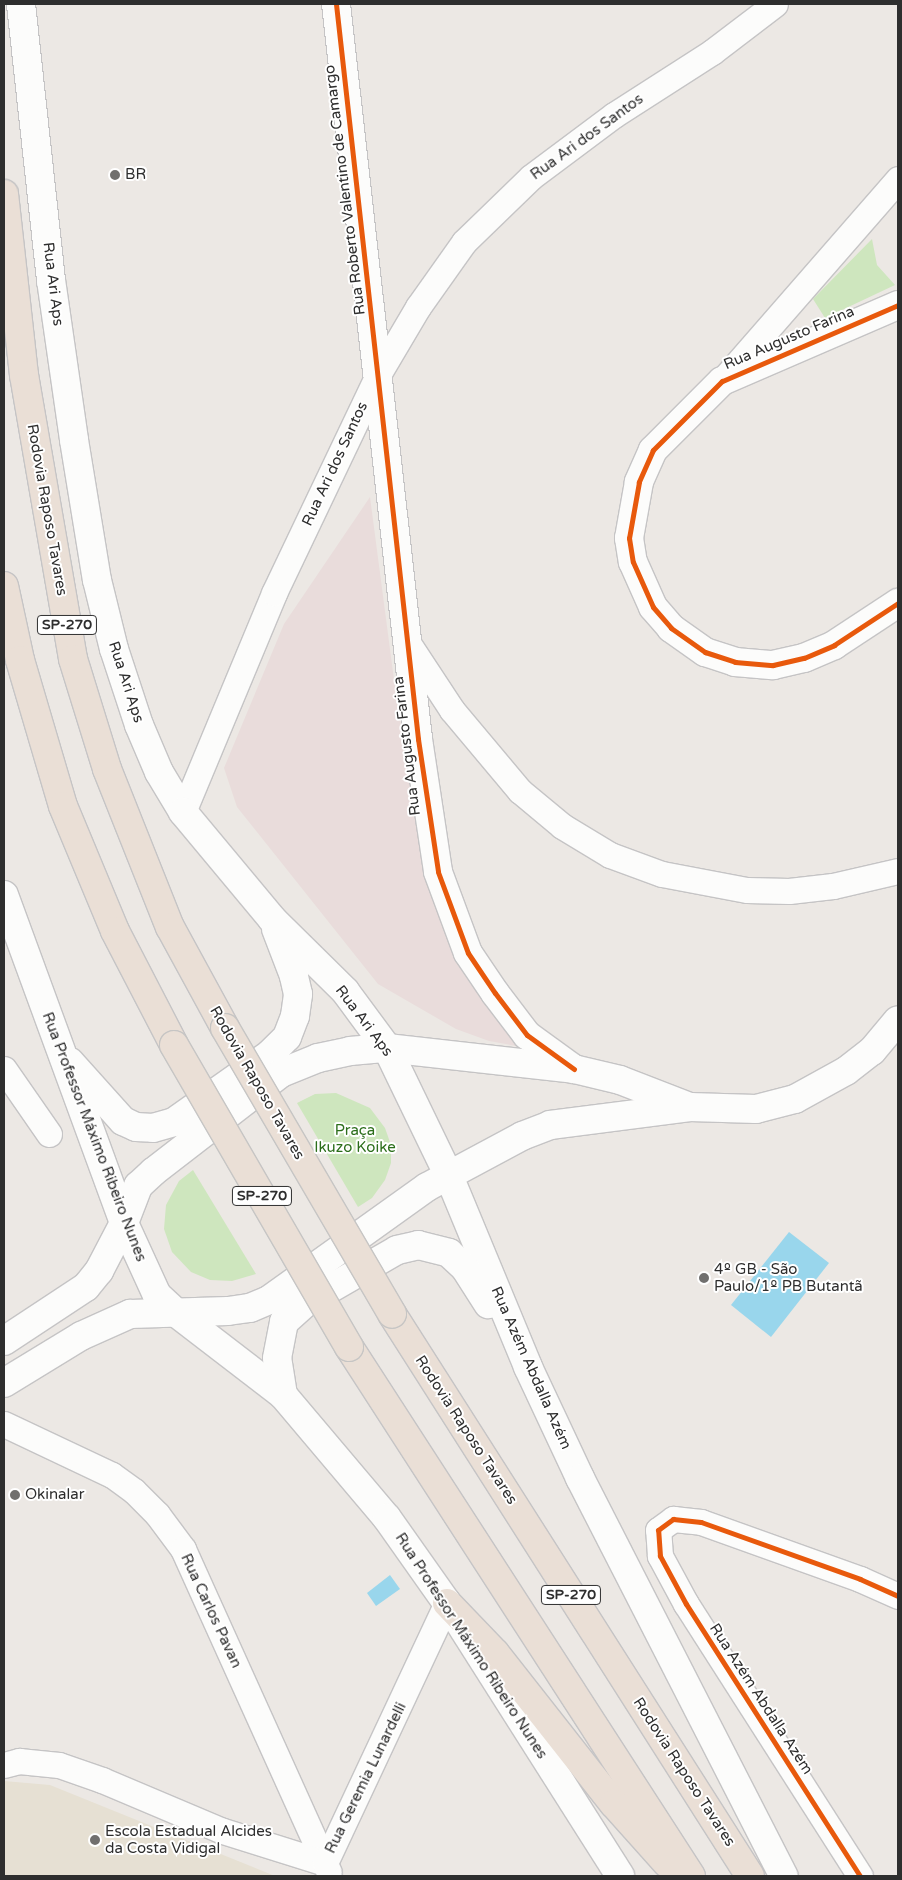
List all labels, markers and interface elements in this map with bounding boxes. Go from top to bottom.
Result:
street label: Rua Roberto Valentino de Camargo [321,64,369,316]
street label: Rua Ari dos Santos [527,90,647,184]
place label: BR [125,166,146,184]
marker: BR [109,169,121,181]
street label: Rua Ari Aps [39,241,67,327]
street label: Rua Augusto Farina [721,302,857,374]
street label: Rua Ari dos Santos [298,399,372,529]
street label: Rodovia Raposo Tavares [23,423,71,597]
road number: SP-270 [36,614,98,636]
street label: Rua Ari Aps [104,639,148,725]
street label: Rua Augusto Farina [390,675,424,817]
street label: Rua Ari Aps [331,982,397,1060]
street label: Rodovia Raposo Tavares [206,1003,308,1163]
street label: Rua Professor Máximo Ribeiro Nunes [38,1010,150,1264]
park label: Praça Ikuzo Koike [314,1121,396,1156]
road number: SP-270 [231,1184,293,1208]
place label: 4º GB - São Paulo/1º PB Butantã [714,1260,863,1295]
marker: 4º GB - São Paulo/1º PB Butantã [698,1272,710,1284]
street label: Rua Azém Abdalla Azém [487,1284,575,1452]
street label: Rodovia Raposo Tavares [411,1352,521,1508]
place label: Okinalar [25,1486,84,1504]
marker: Okinalar [9,1489,21,1501]
street label: Rua Professor Máximo Ribeiro Nunes [391,1530,551,1762]
street label: Rua Carlos Pavan [177,1551,245,1671]
road number: SP-270 [540,1584,602,1606]
street label: Rua Azém Abdalla Azém [705,1620,817,1778]
street label: Rodovia Raposo Tavares [629,1694,739,1850]
street label: Rua Geremia Lunardelli [322,1700,410,1856]
place label: Escola Estadual Alcides da Costa Vidigal [105,1822,272,1857]
marker: Escola Estadual Alcides da Costa Vidigal [89,1834,101,1846]

